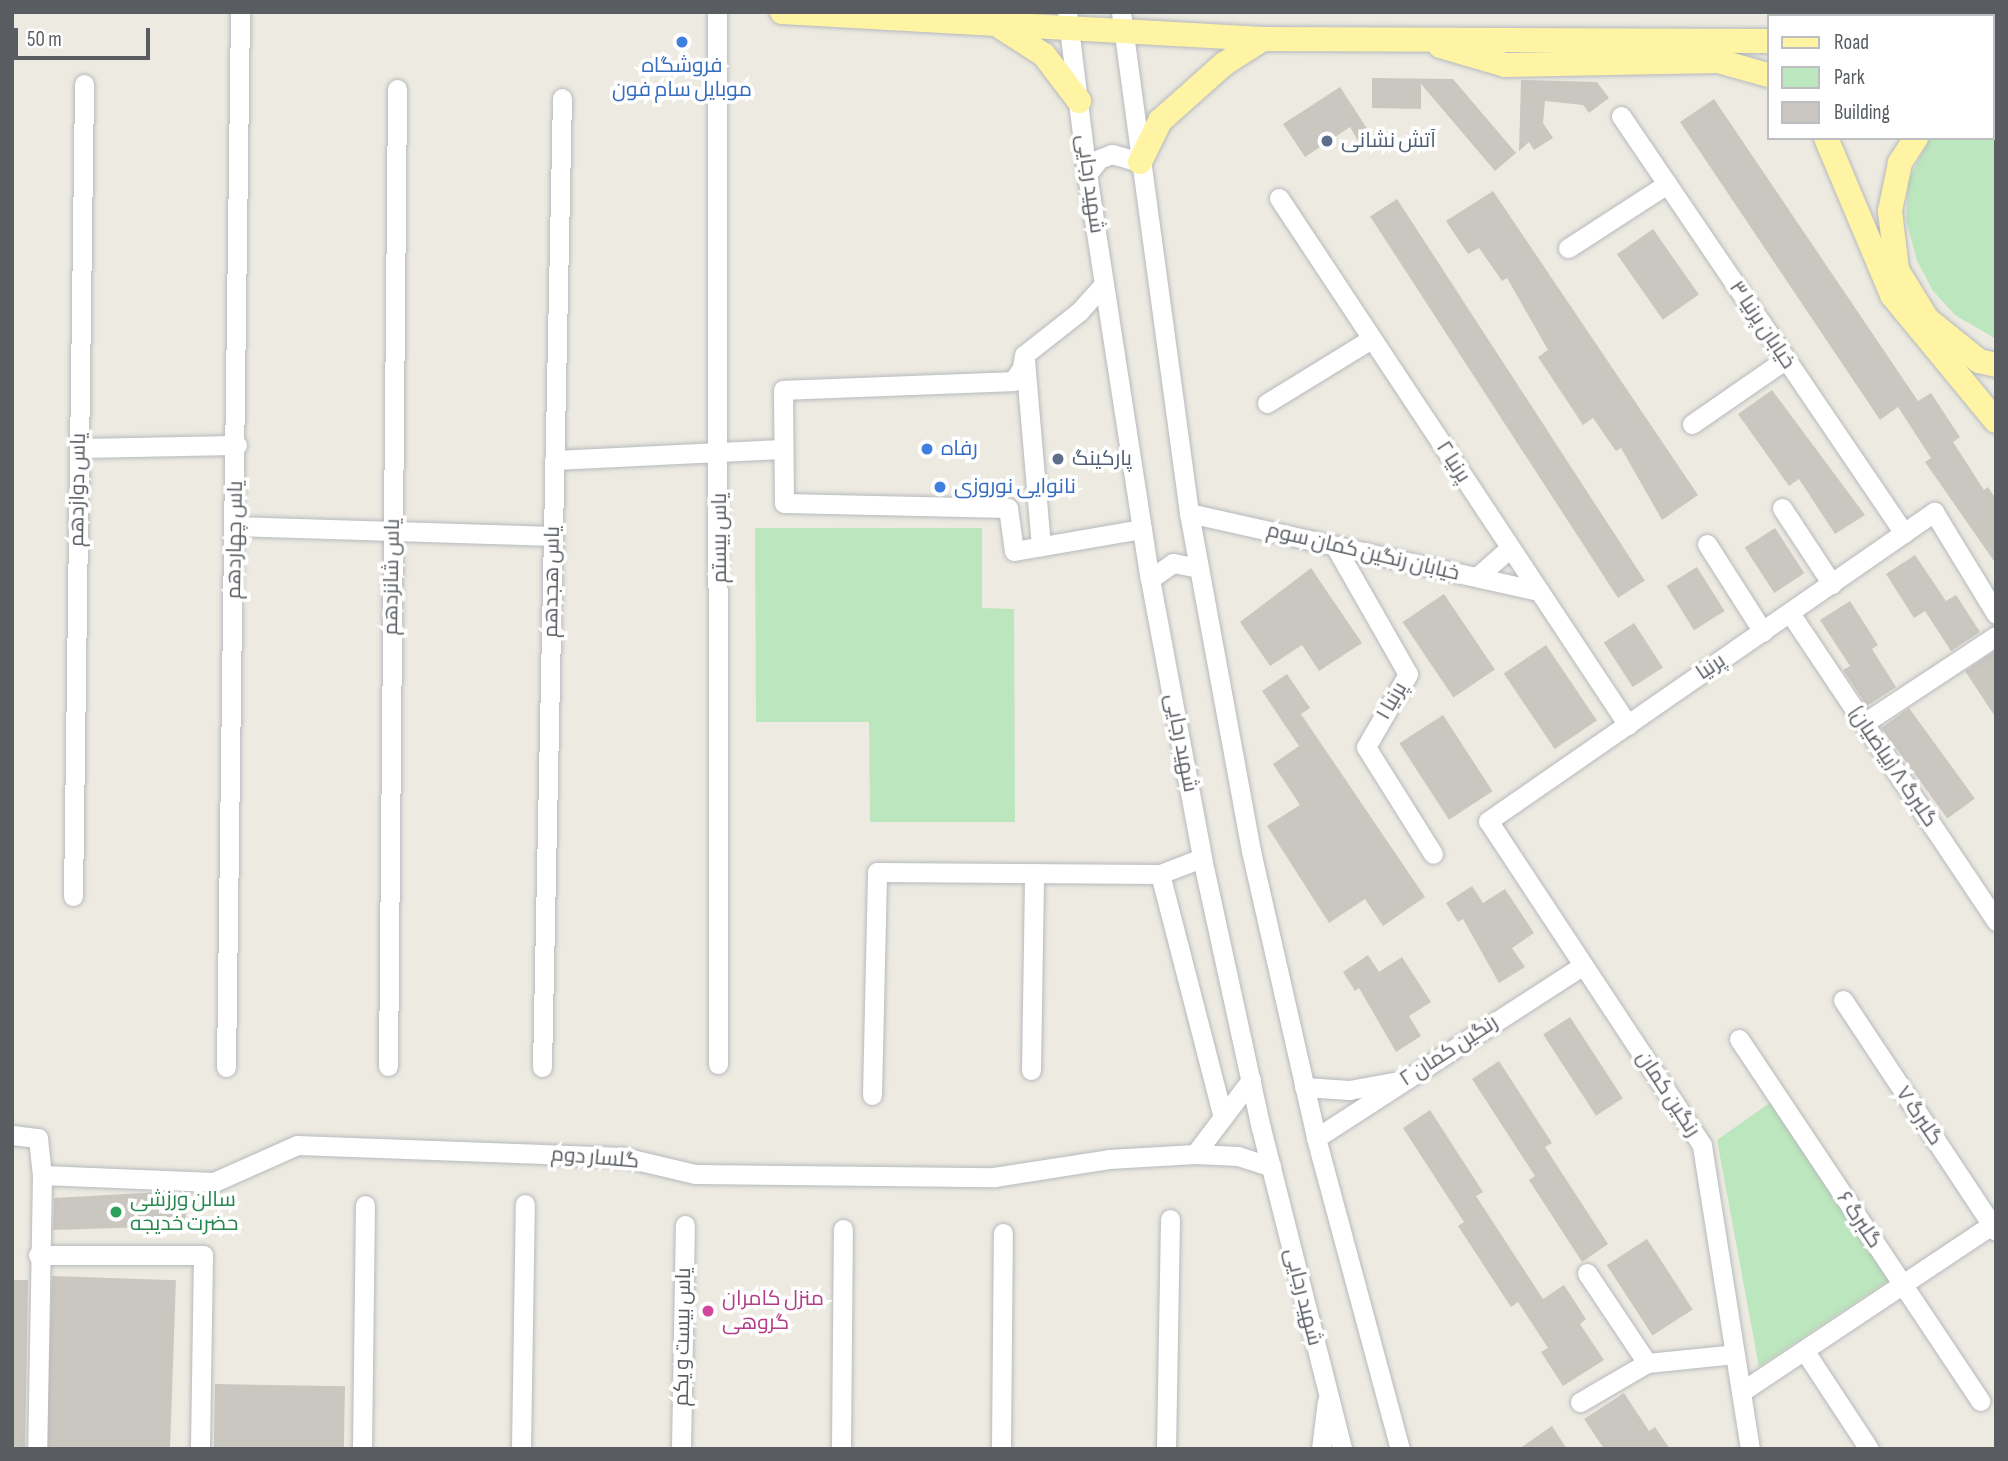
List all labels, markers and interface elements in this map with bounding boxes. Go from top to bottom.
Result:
scale bar [18,14,154,58]
legend [1766,14,1994,140]
text: 50 m [27,27,62,52]
text: Road [1834,30,1869,55]
marker: فروشگاه موبایل سام فون [674,34,690,50]
place label: فروشگاه موبایل سام فون [612,53,752,103]
text: Park [1834,65,1865,90]
text: Building [1834,100,1890,125]
place label: آتش نشانی [1341,128,1436,154]
street label: شهید رجایی [1071,133,1109,235]
marker: آتش نشانی [1319,133,1335,149]
street label: خیابان پرنیا ۳ [1723,276,1801,374]
street label: یاس دوازدهم [64,433,92,547]
place label: رفاه [941,436,978,462]
street label: پرنیا ۲ [1430,437,1476,487]
marker: رفاه [919,441,935,457]
place label: پارکینگ [1072,446,1132,472]
marker: پارکینگ [1050,451,1066,467]
place label: نانوایی نوروزی [954,474,1076,500]
marker: نانوایی نوروزی [932,479,948,495]
street label: یاس چهاردهم [221,481,249,599]
street label: یاس بیستم [707,493,733,583]
street label: یاس شانزدهم [378,518,406,636]
street label: خیابان رنگین کمان سوم [1264,518,1462,586]
street label: یاس هجدهم [538,526,566,638]
street label: پرنیا [1692,648,1730,686]
street label: پرنیا ۱ [1371,678,1413,724]
street label: شهید رجایی [1159,692,1203,794]
street label: گلبرگ ۸ (بیاضیان) [1843,702,1943,832]
street label: رنگین کمان ۲ [1395,1010,1503,1092]
street label: رنگین کمان [1631,1046,1705,1142]
street label: گلبرگ ۷ [1890,1082,1948,1150]
street label: گلسار دوم [550,1142,640,1174]
place label: سالن ورزشی حضرت خدیجه [130,1187,238,1237]
street label: گلبرگ ۶ [1831,1187,1887,1253]
marker: سالن ورزشی حضرت خدیجه [108,1204,124,1220]
street label: شهید رجایی [1279,1246,1327,1348]
street label: یاس بیست و یکم [669,1267,697,1407]
place label: منزل کامران گروهی [722,1286,824,1336]
marker: منزل کامران گروهی [700,1303,716,1319]

